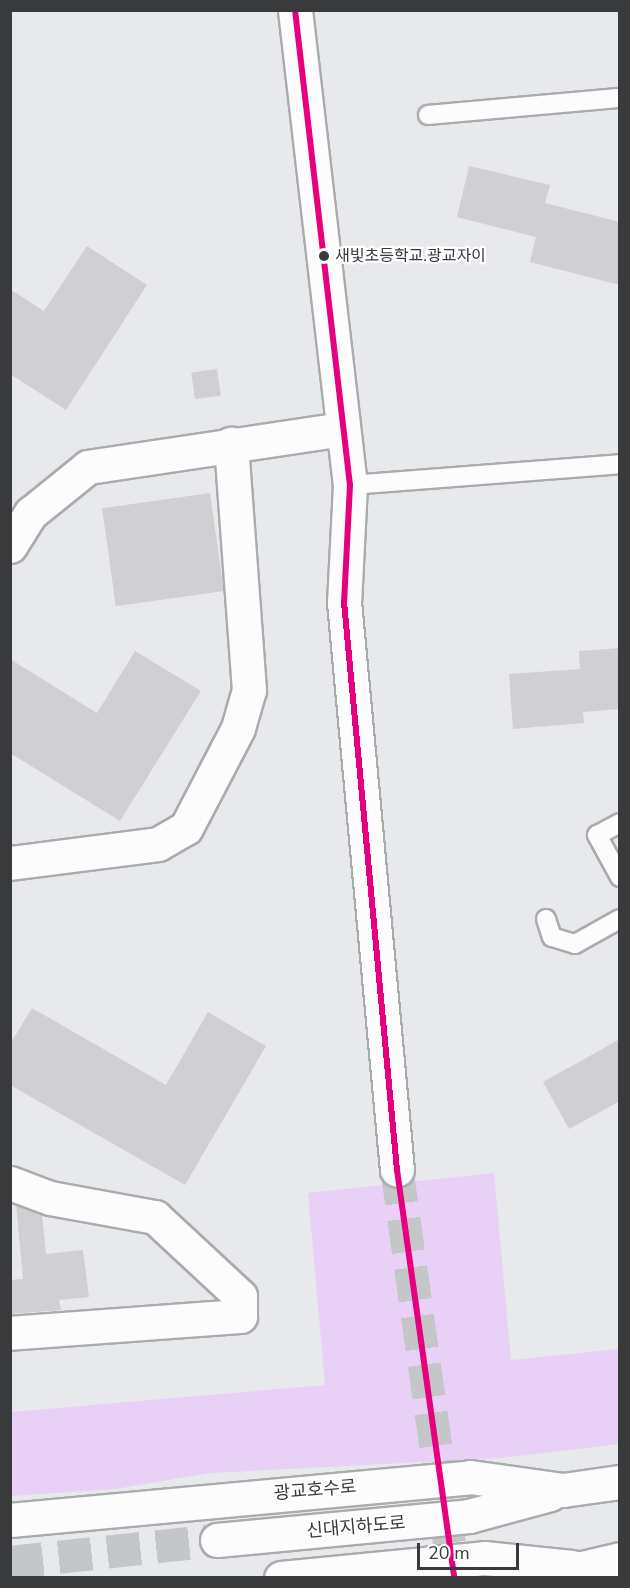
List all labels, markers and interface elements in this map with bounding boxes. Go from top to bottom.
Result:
place label: 새빛초등학교.광교자이 [335,246,486,266]
marker: 새빛초등학교.광교자이 [318,250,330,262]
street label: 광교호수로 [273,1476,357,1504]
street label: 신대지하도로 [306,1512,406,1542]
scale bar [420,1531,522,1569]
text: 20 m [428,1541,470,1565]

